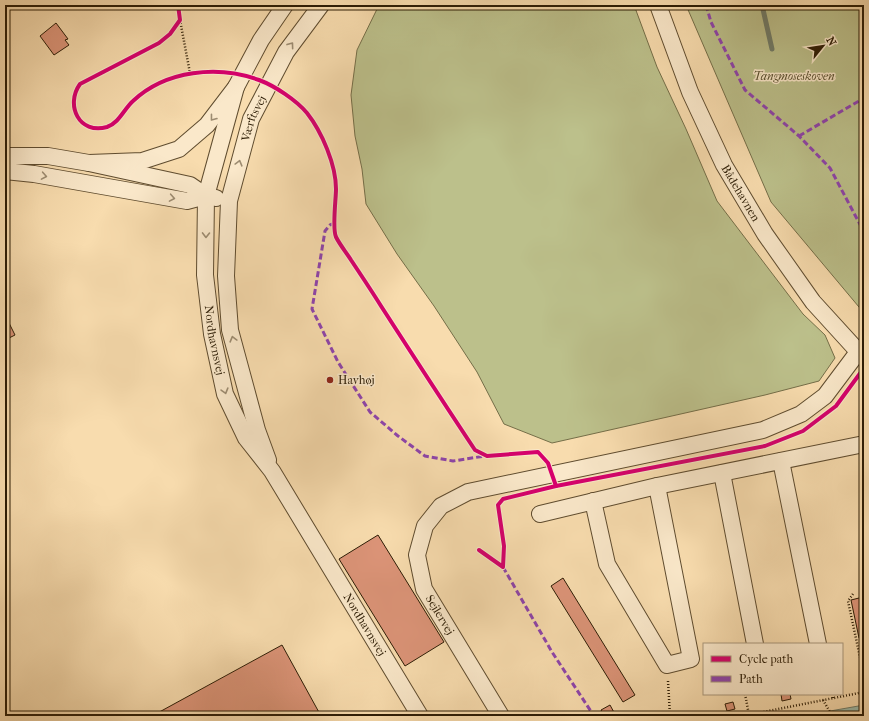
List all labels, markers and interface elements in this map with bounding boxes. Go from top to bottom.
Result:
north arrow [803,26,843,66]
text: N [824,34,839,49]
one-way arrow [286,43,293,50]
park label: Tangmoseskoven [753,69,835,83]
street label: Værftsvej [238,93,269,144]
one-way arrow [210,113,217,120]
one-way arrow [235,160,243,167]
street label: Bådehavnen [718,162,763,224]
one-way arrow [41,171,47,179]
one-way arrow [169,193,175,202]
one-way arrow [202,232,210,238]
street label: Nordhavnsvej [202,305,228,376]
one-way arrow [229,336,238,343]
place label: Havhøj [338,373,375,387]
marker: Havhøj [325,375,335,385]
one-way arrow [220,387,229,394]
street label: Nordhavnsvej [340,591,389,658]
street label: Sejlervej [423,592,457,638]
legend [703,643,843,695]
text: Cycle path [739,652,794,666]
text: Path [739,672,763,686]

